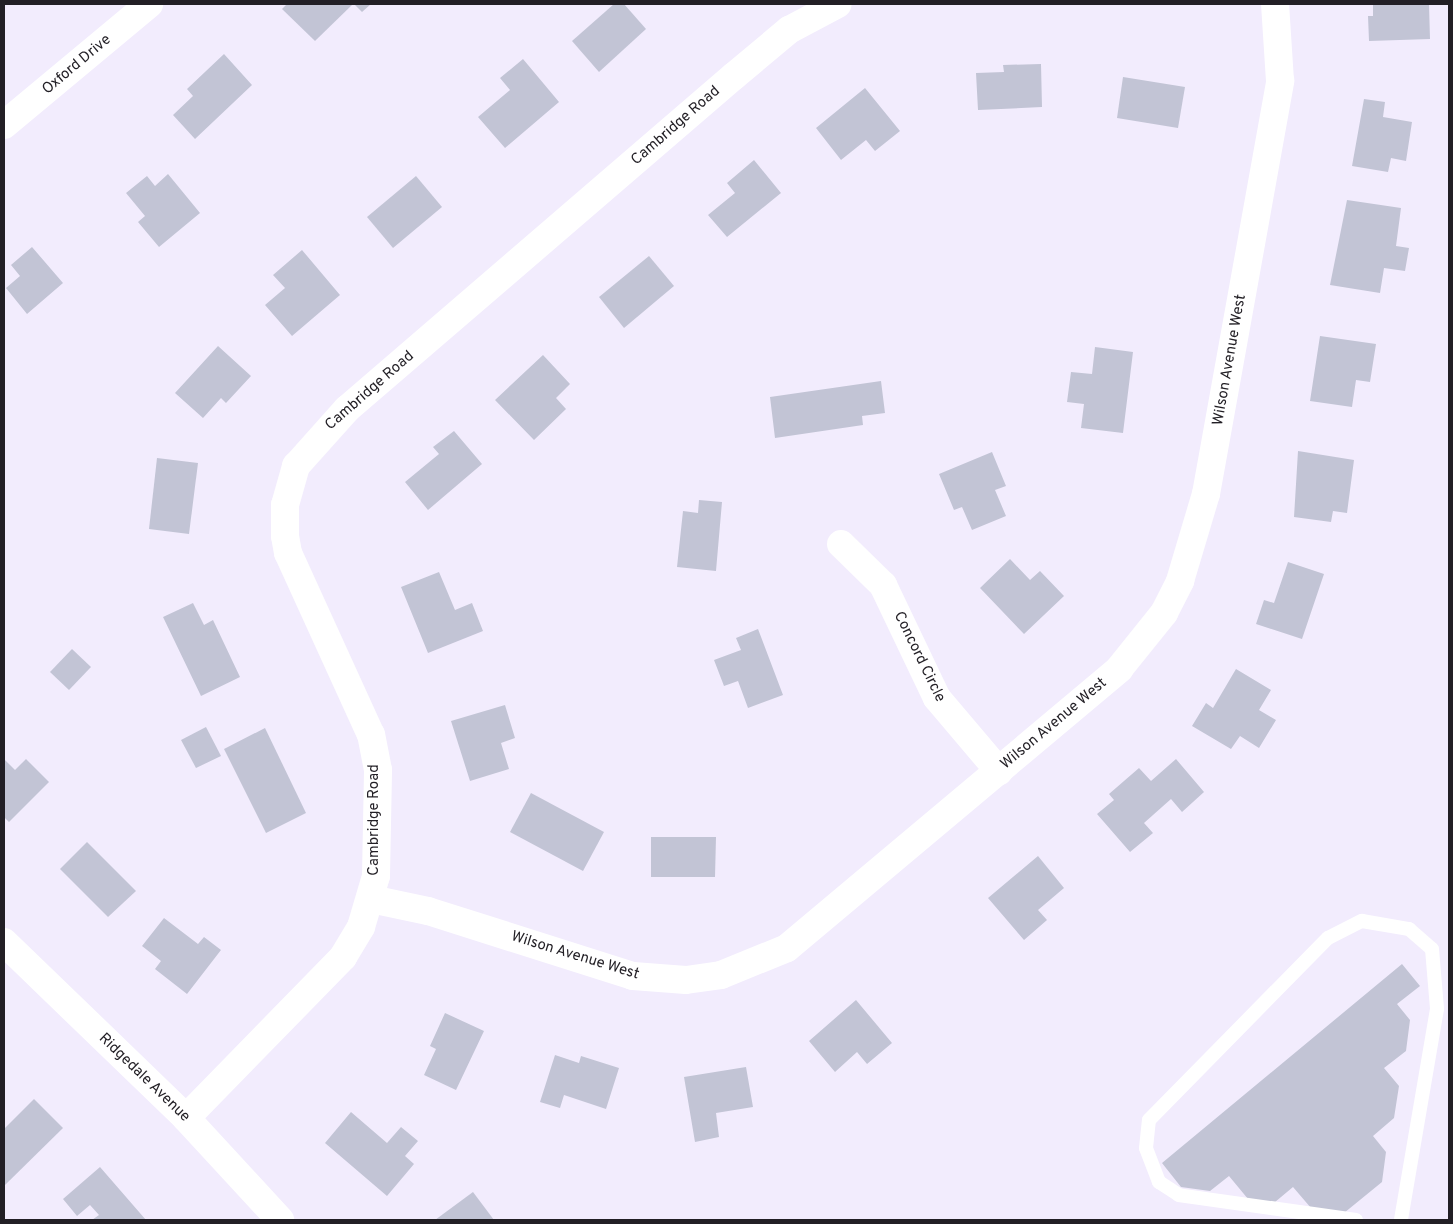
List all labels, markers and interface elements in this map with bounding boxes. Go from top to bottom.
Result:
street label: Oxford Drive [39,31,115,99]
street label: Cambridge Road [628,83,724,169]
street label: Wilson Avenue West [1210,292,1250,428]
street label: Cambridge Road [322,348,418,434]
street label: Concord Circle [889,609,949,705]
street label: Wilson Avenue West [997,674,1111,774]
street label: Cambridge Road [366,764,384,876]
street label: Wilson Avenue West [508,928,642,984]
street label: Ridgedale Avenue [94,1030,194,1126]

